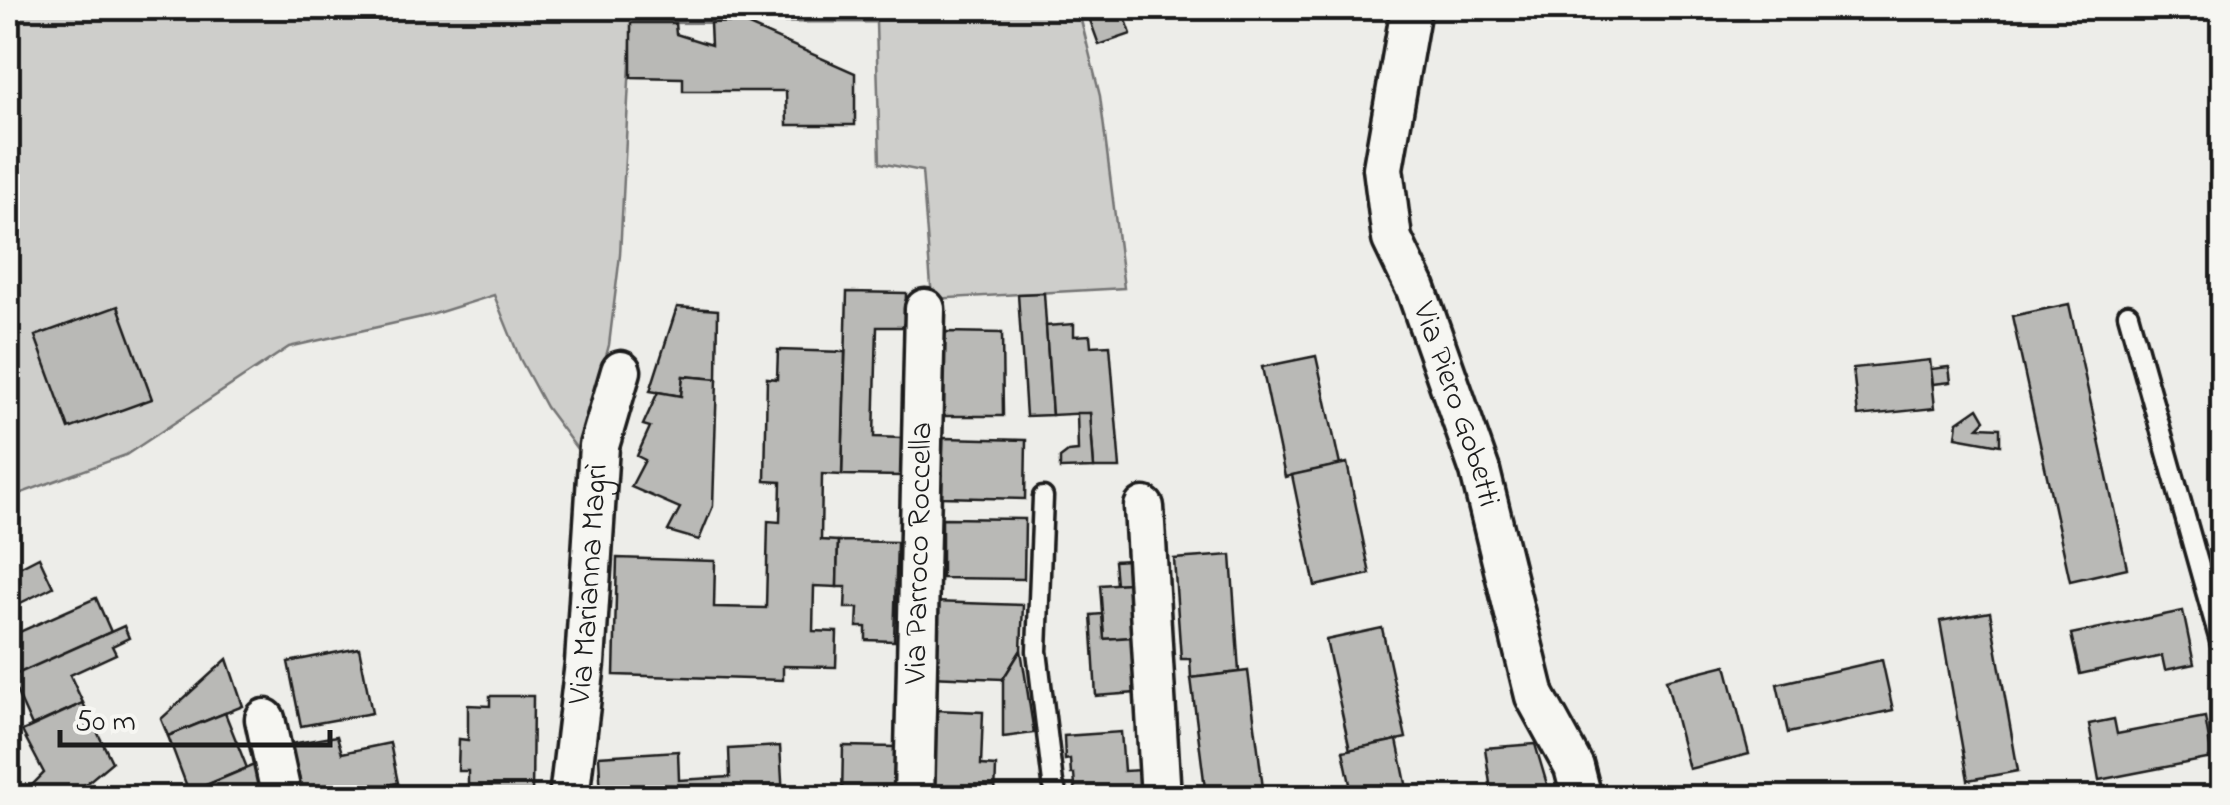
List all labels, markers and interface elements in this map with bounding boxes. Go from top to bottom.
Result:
street label: Via Piero Gobetti [1399,295,1511,512]
street label: Via Parroco Roccella [893,421,946,686]
street label: Via Marianna Magrì [557,462,621,708]
scale bar [60,685,330,747]
text: 50 m [75,701,136,745]

